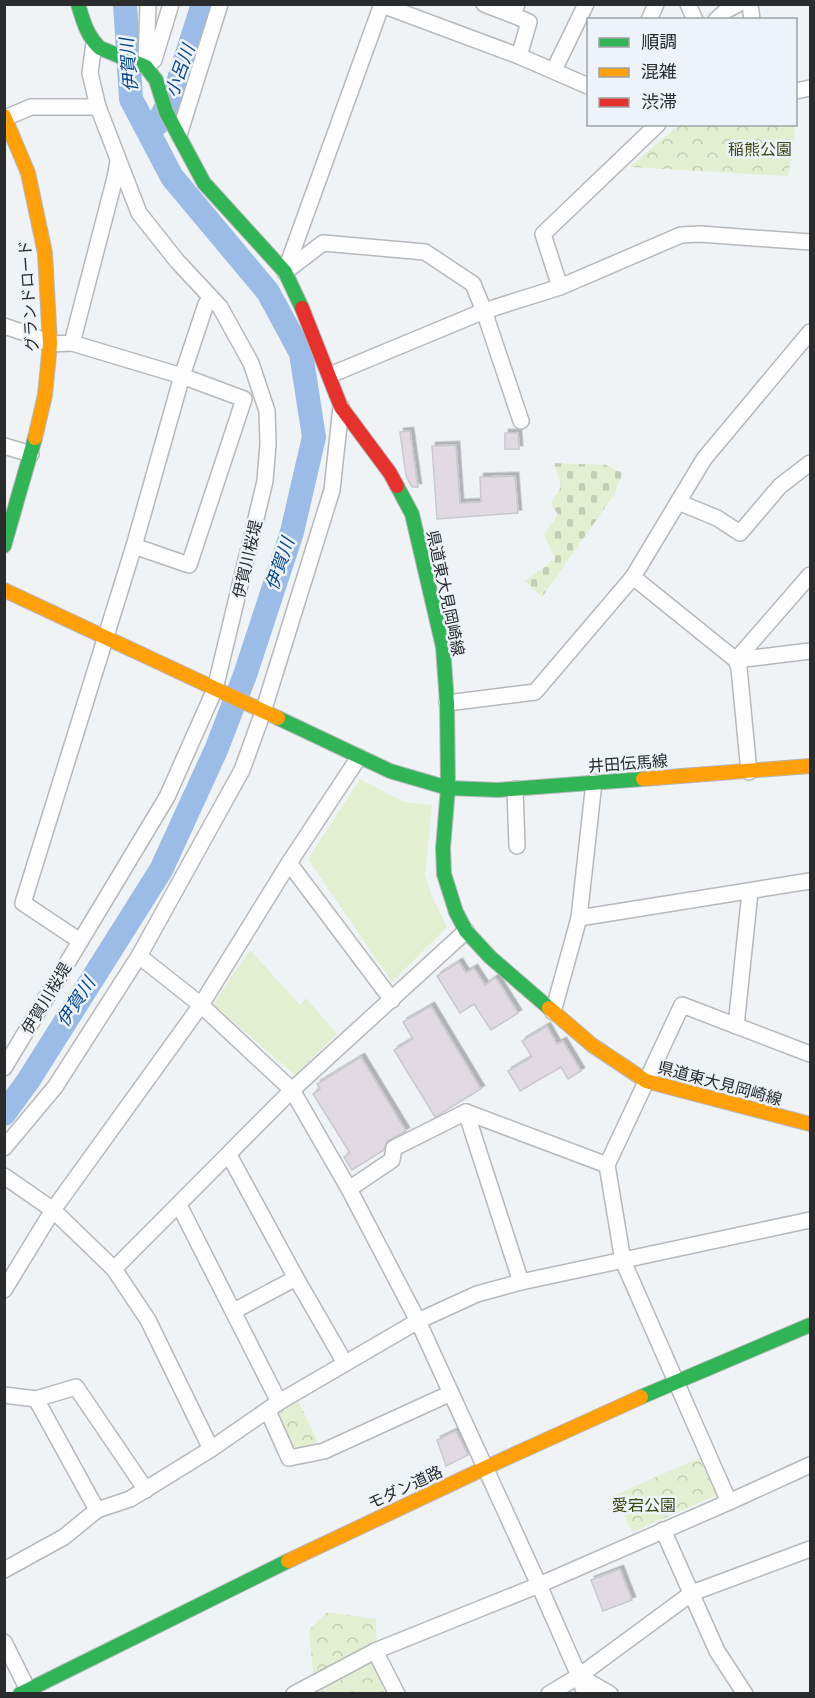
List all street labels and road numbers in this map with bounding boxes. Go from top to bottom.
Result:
street label: グランドロード [15,239,42,352]
street label: 伊賀川桜堤 [229,518,266,600]
street label: 県道東大見岡崎線 [423,529,468,658]
street label: 井田伝馬線 [587,751,669,776]
street label: 伊賀川桜堤 [17,959,75,1037]
street label: 県道東大見岡崎線 [656,1058,784,1109]
street label: モダン道路 [365,1462,445,1513]

